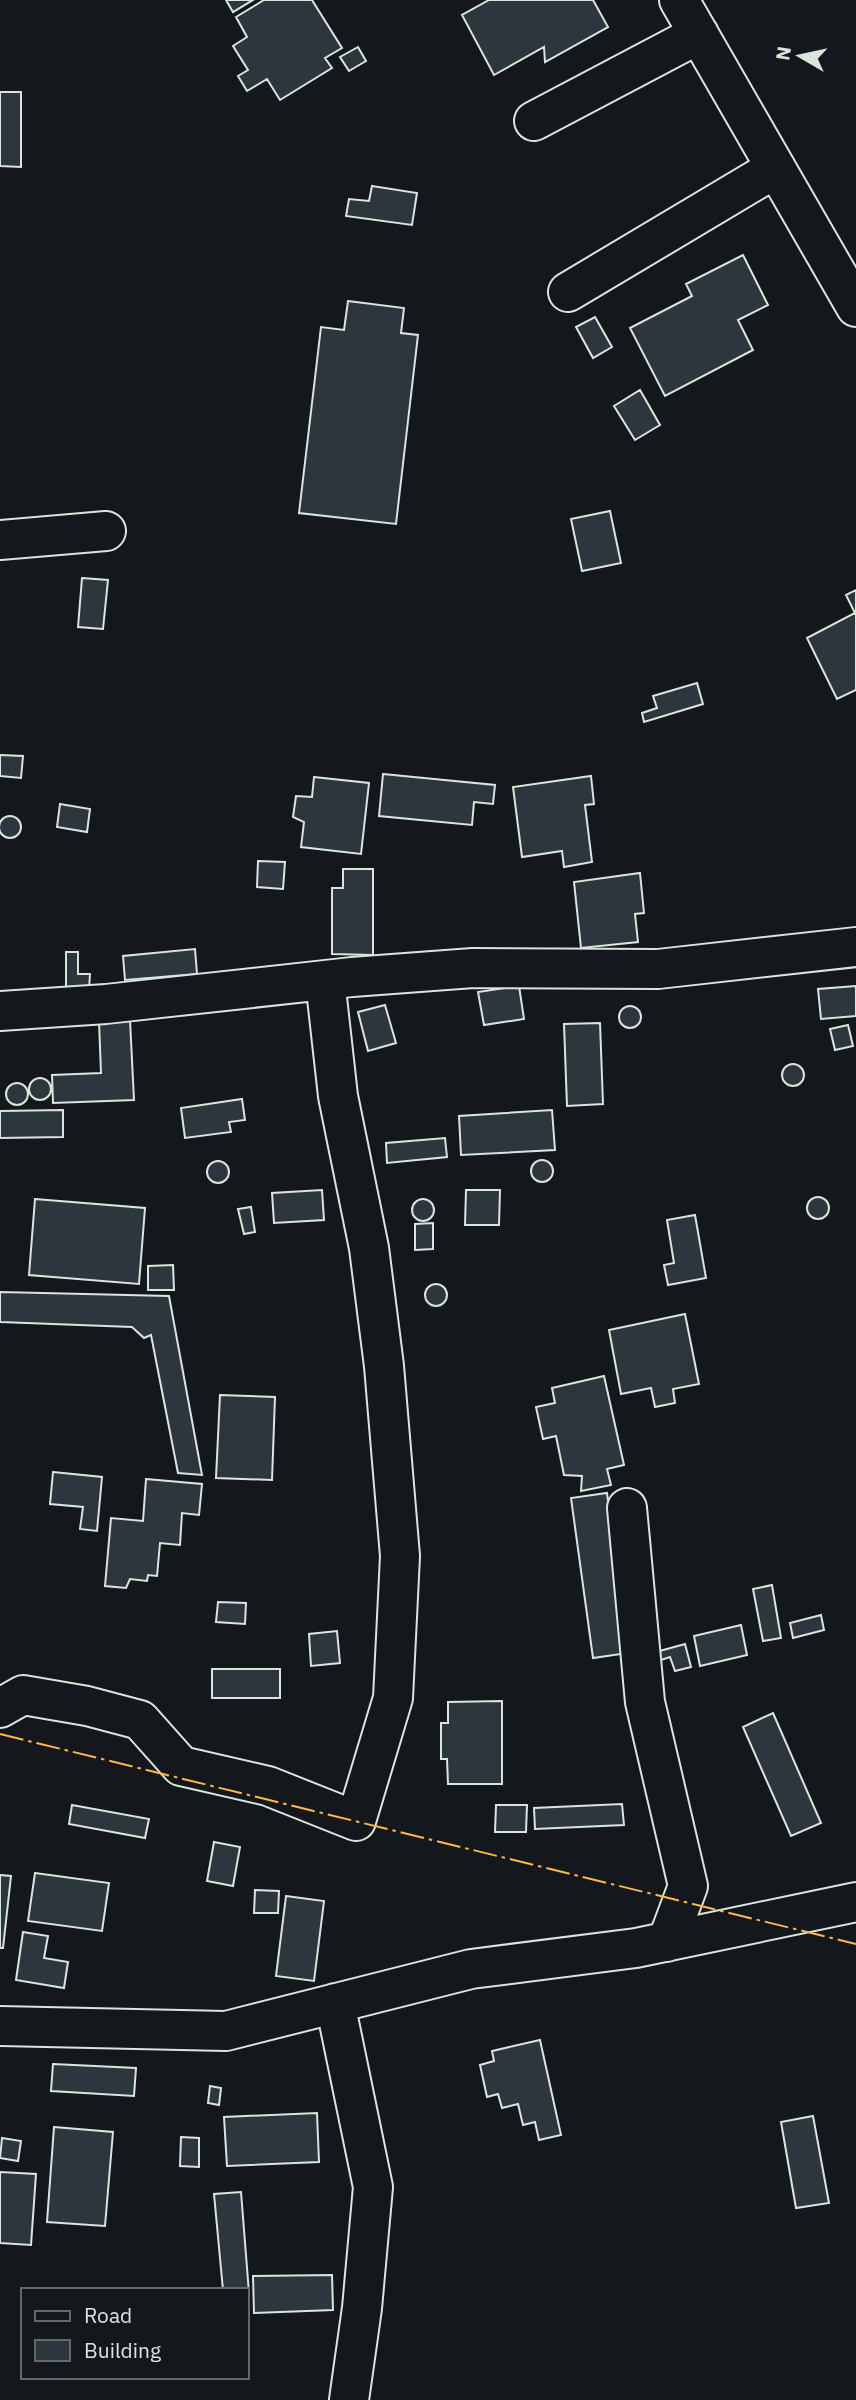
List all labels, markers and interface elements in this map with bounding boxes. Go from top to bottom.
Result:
north arrow [765,21,835,91]
text: N [770,45,796,62]
legend [21,2288,248,2379]
text: Road [84,2301,132,2329]
text: Building [84,2336,161,2364]

